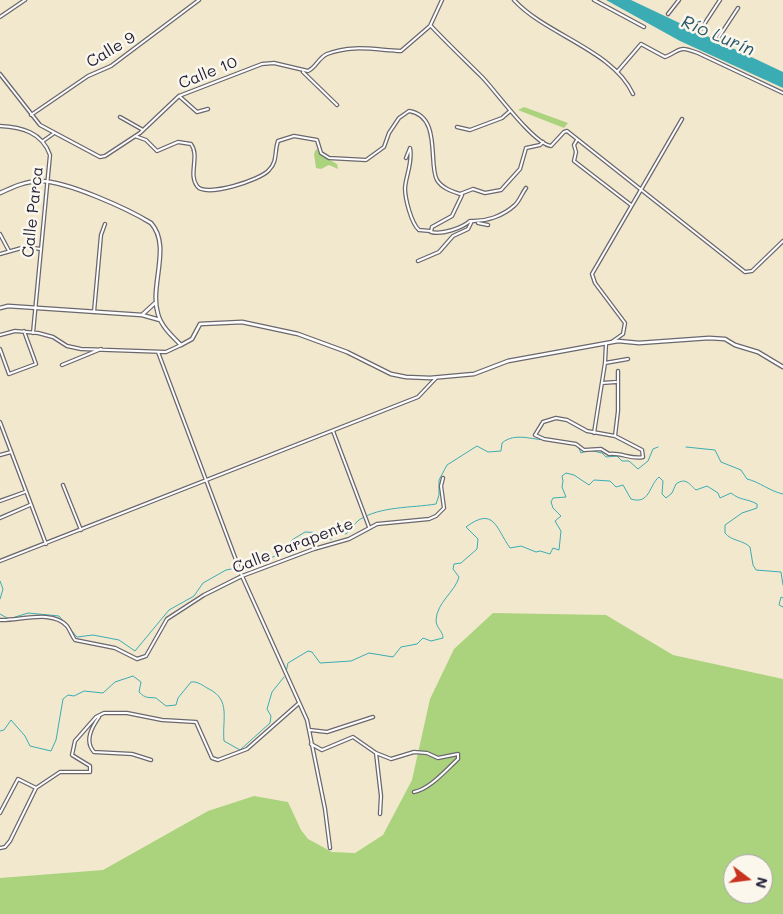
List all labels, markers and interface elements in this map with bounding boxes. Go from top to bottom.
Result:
water label: Río Lurín [678,11,758,61]
street label: Calle 9 [83,28,139,72]
street label: Calle 10 [176,53,240,93]
street label: Calle Parca [19,165,47,259]
street label: Calle Parapente [230,514,356,578]
north arrow [723,854,773,904]
text: N [751,875,773,890]

